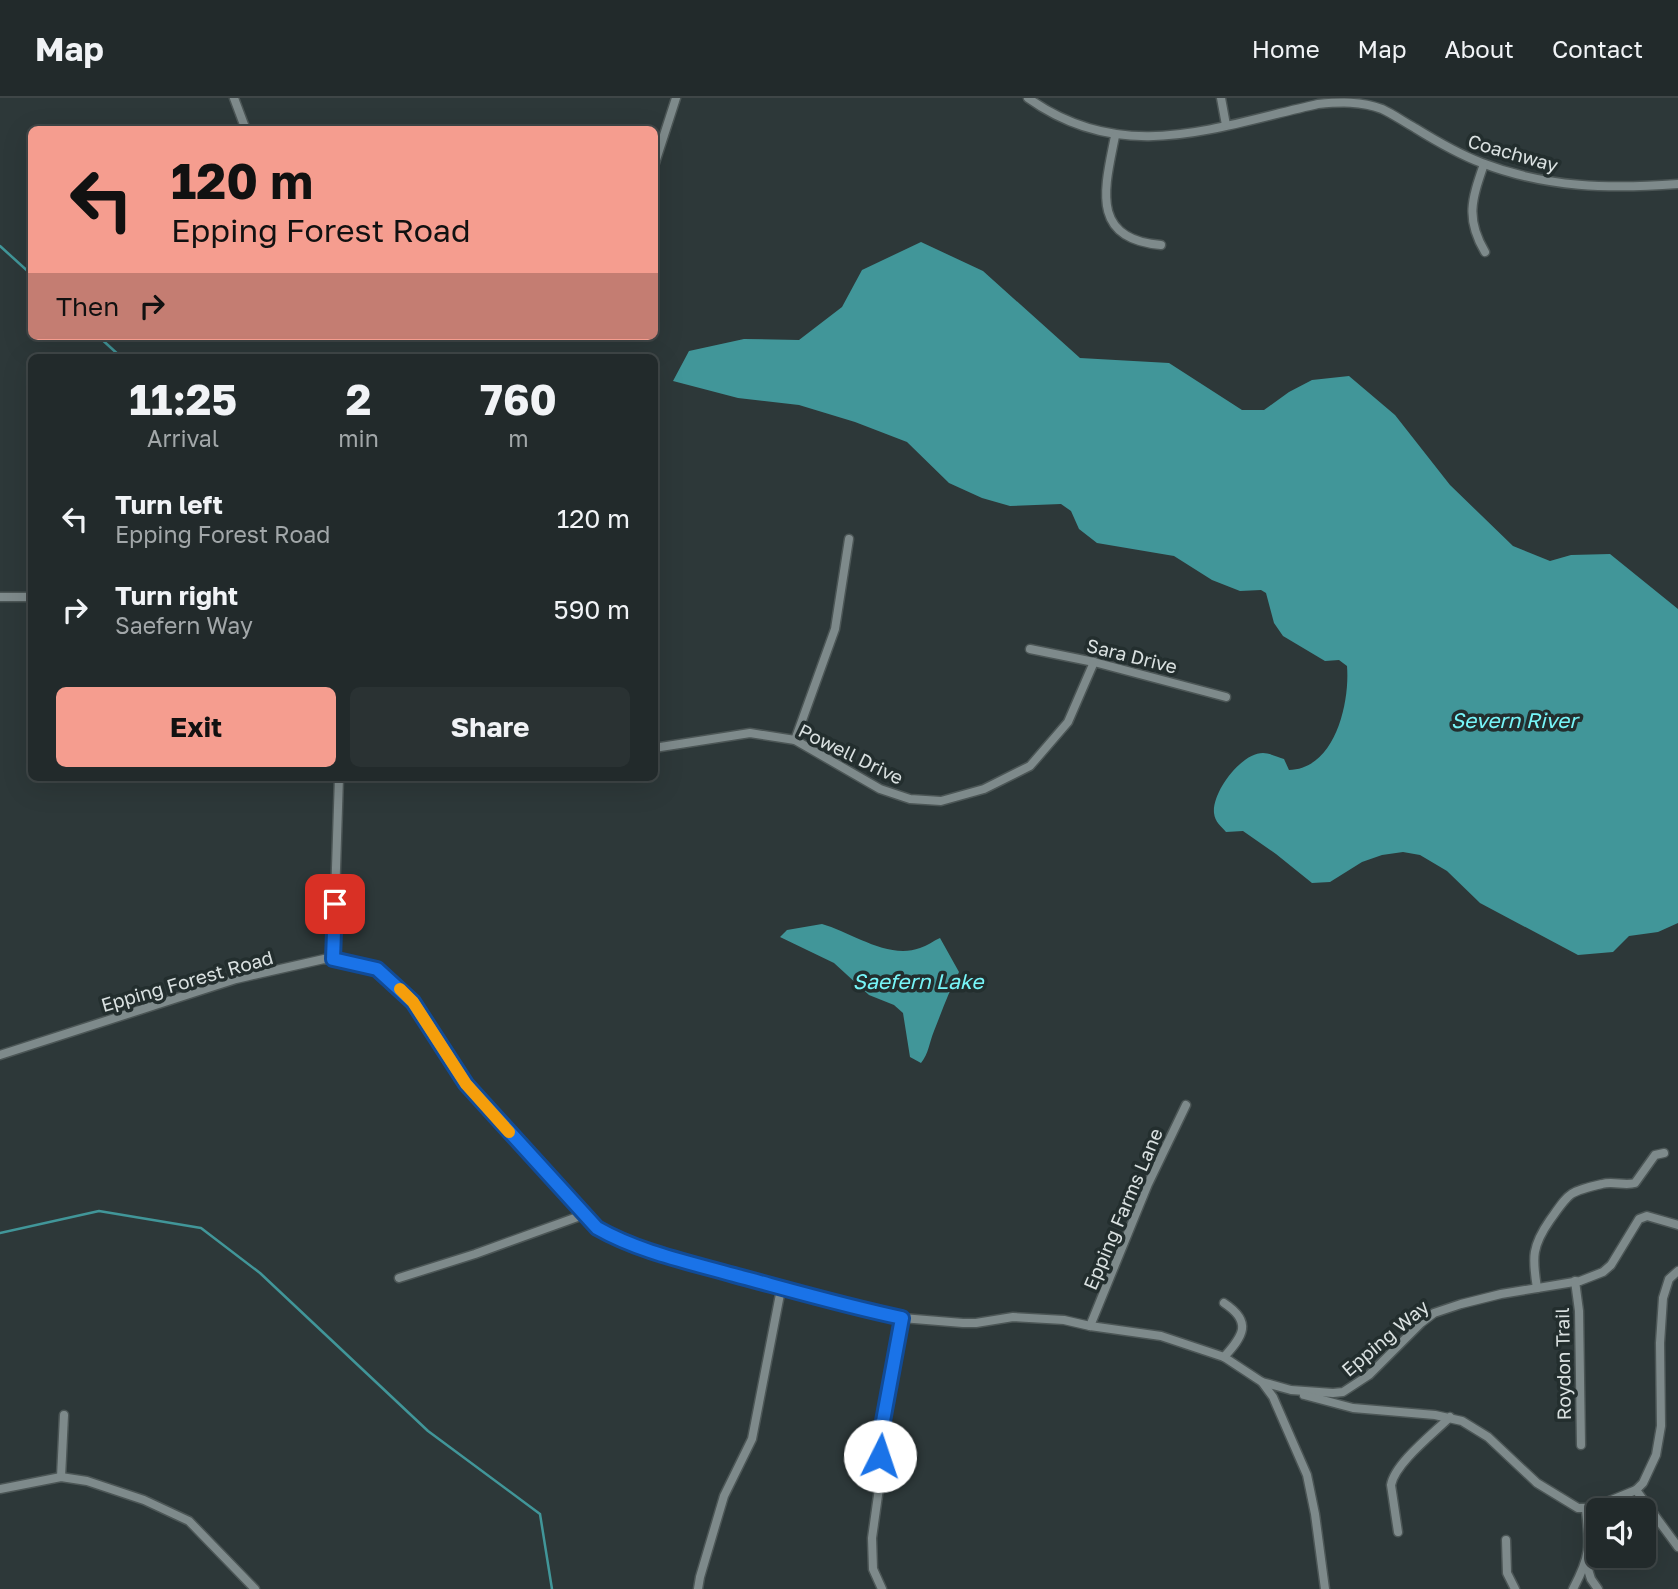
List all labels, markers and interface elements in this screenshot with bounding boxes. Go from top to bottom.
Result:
text: Map [35,29,104,68]
text: Home [1252,34,1320,63]
text: Map [1358,34,1407,63]
text: About [1445,34,1514,63]
text: Contact [1552,34,1643,63]
street label: Coachway [1465,129,1561,176]
text: 120 m [171,151,313,210]
icon: left [56,154,147,245]
text: Epping Forest Road [171,211,471,249]
icon: right [133,287,171,325]
text: Then [56,291,119,322]
text: 11:25 [129,374,237,424]
text: 2 [346,374,371,424]
text: 760 [480,374,557,424]
text: Arrival [147,424,219,452]
text: min [338,424,379,452]
text: m [508,424,529,452]
text: Turn left [115,489,223,520]
icon: left [56,500,94,538]
text: 120 m [557,503,630,534]
text: Epping Forest Road [115,520,330,548]
text: Turn right [115,580,238,611]
icon: right [56,591,94,629]
text: 590 m [554,594,630,625]
text: Saefern Way [115,611,253,639]
street label: Sara Drive [1084,633,1180,678]
button: Exit [56,687,336,767]
button: Share [350,687,630,767]
water label: Severn River [1451,707,1580,733]
street label: Powell Drive [795,718,907,789]
pin [305,874,365,934]
icon: arrive [316,885,354,923]
street label: Epping Forest Road [98,945,276,1016]
water label: Saefern Lake [853,968,985,994]
street label: Epping Farms Lane [1078,1125,1167,1293]
street label: Epping Way [1336,1294,1433,1381]
street label: Roydon Trail [1550,1307,1575,1421]
position arrow [843,1419,917,1493]
map controls [1586,1498,1656,1568]
button: sound [1586,1498,1656,1568]

